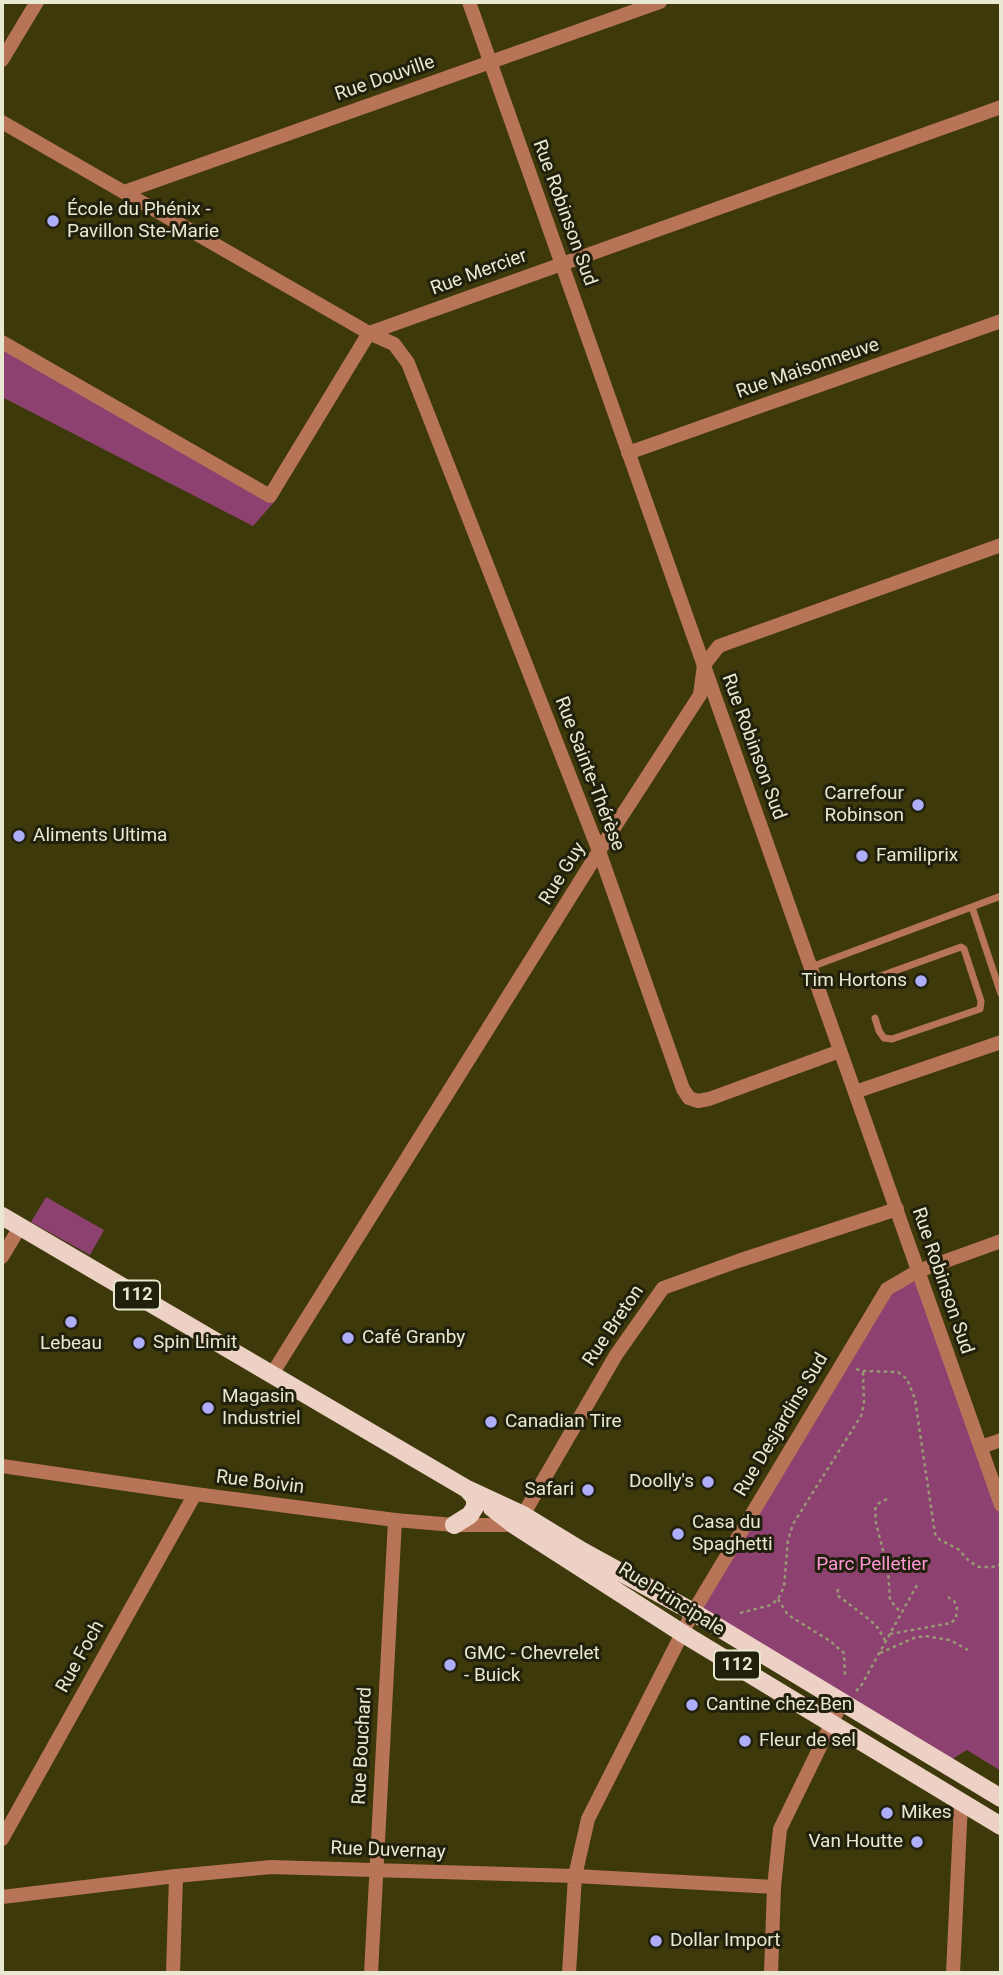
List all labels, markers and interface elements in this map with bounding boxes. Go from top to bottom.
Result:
street label: Rue Douville [332,51,438,107]
street label: Rue Robinson Sud [527,137,601,289]
place label: École du Phénix - Pavillon Ste-Marie [67,199,219,243]
marker: École du Phénix - Pavillon Ste-Marie [45,213,61,229]
street label: Rue Mercier [428,245,530,301]
street label: Rue Maisonneuve [733,334,883,404]
street label: Rue Robinson Sud [716,671,790,823]
street label: Rue Sainte-Thérèse [549,694,629,854]
place label: Carrefour Robinson [824,783,904,827]
marker: Carrefour Robinson [910,797,926,813]
place label: Aliments Ultima [33,825,167,847]
marker: Aliments Ultima [11,828,27,844]
street label: Rue Guy [535,839,591,909]
place label: Familiprix [876,845,958,867]
marker: Familiprix [854,848,870,864]
place label: Tim Hortons [801,970,907,992]
marker: Tim Hortons [913,973,929,989]
street label: Rue Robinson Sud [906,1205,978,1357]
road number: 112 [114,1280,160,1310]
street label: Rue Breton [579,1281,649,1371]
marker: Lebeau [63,1314,79,1330]
place label: Café Granby [362,1327,465,1349]
marker: Café Granby [340,1330,356,1346]
place label: Spin Limit [153,1332,237,1354]
place label: Lebeau [40,1333,102,1355]
marker: Spin Limit [131,1335,147,1351]
street label: Rue Desjardins Sud [730,1349,834,1501]
place label: Magasin Industriel [222,1386,301,1430]
marker: Magasin Industriel [200,1400,216,1416]
place label: Canadian Tire [505,1411,622,1433]
marker: Canadian Tire [483,1414,499,1430]
street label: Rue Boivin [215,1466,305,1500]
place label: Doolly's [629,1471,694,1493]
marker: Doolly's [700,1474,716,1490]
place label: Safari [524,1479,574,1501]
marker: Safari [580,1482,596,1498]
place label: Casa du Spaghetti [692,1512,773,1556]
marker: Casa du Spaghetti [670,1526,686,1542]
park label: Parc Pelletier [816,1554,928,1576]
street label: Rue Principale [614,1558,728,1642]
street label: Rue Foch [52,1617,110,1697]
place label: GMC - Chevrelet - Buick [464,1643,600,1687]
road number: 112 [714,1650,760,1680]
marker: GMC - Chevrelet - Buick [442,1657,458,1673]
street label: Rue Bouchard [349,1687,377,1805]
place label: Cantine chez Ben [706,1694,852,1716]
marker: Cantine chez Ben [684,1697,700,1713]
place label: Fleur de sel [759,1730,856,1752]
marker: Fleur de sel [737,1733,753,1749]
place label: Mikes [901,1802,952,1824]
marker: Mikes [879,1805,895,1821]
place label: Van Houtte [808,1831,903,1853]
marker: Van Houtte [909,1834,925,1850]
street label: Rue Duvernay [330,1838,446,1864]
place label: Dollar Import [670,1930,780,1952]
marker: Dollar Import [648,1933,664,1949]

